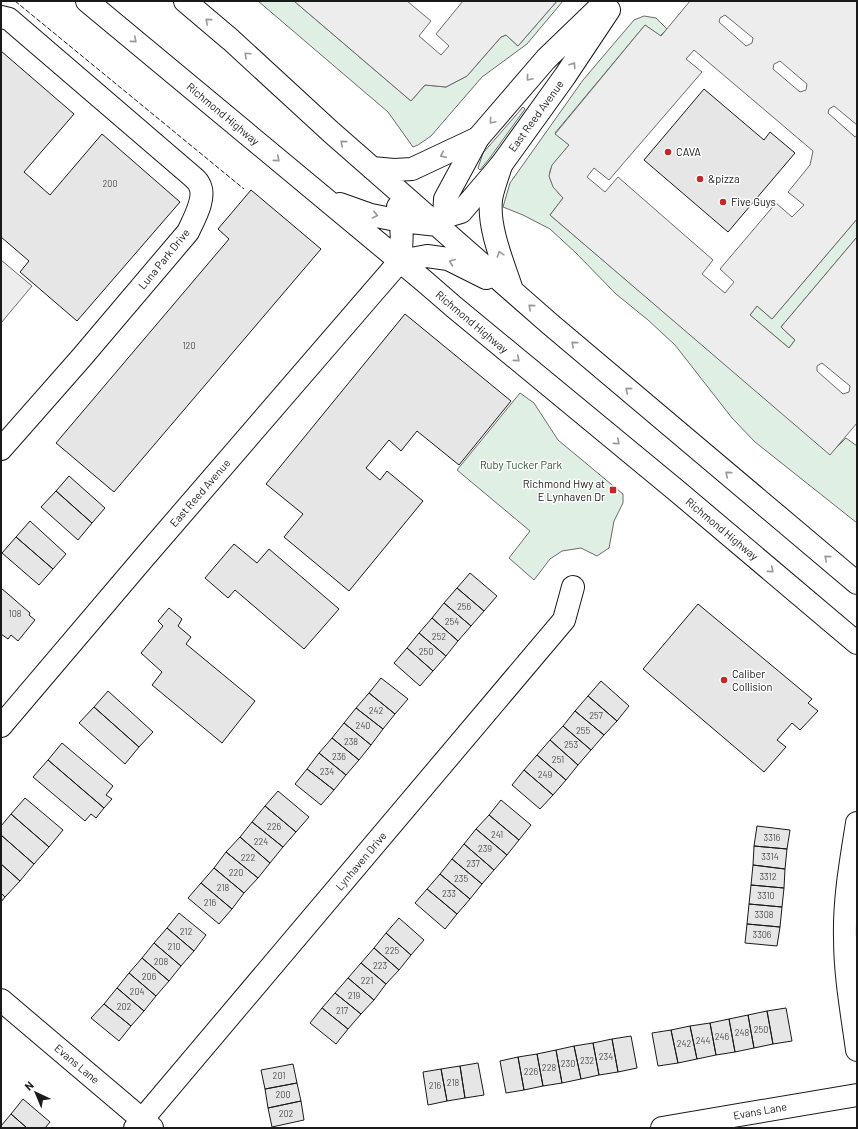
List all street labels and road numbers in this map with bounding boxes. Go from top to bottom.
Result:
street label: East Reed Avenue [505,77,566,154]
street label: Richmond Highway [185,80,262,148]
street label: Luna Park Drive [135,226,192,292]
street label: Richmond Highway [434,288,511,356]
street label: East Reed Avenue [167,456,233,529]
street label: Richmond Highway [684,495,761,563]
street label: Lynhaven Drive [332,829,389,892]
street label: Evans Lane [52,1041,102,1086]
street label: Evans Lane [732,1099,788,1122]

